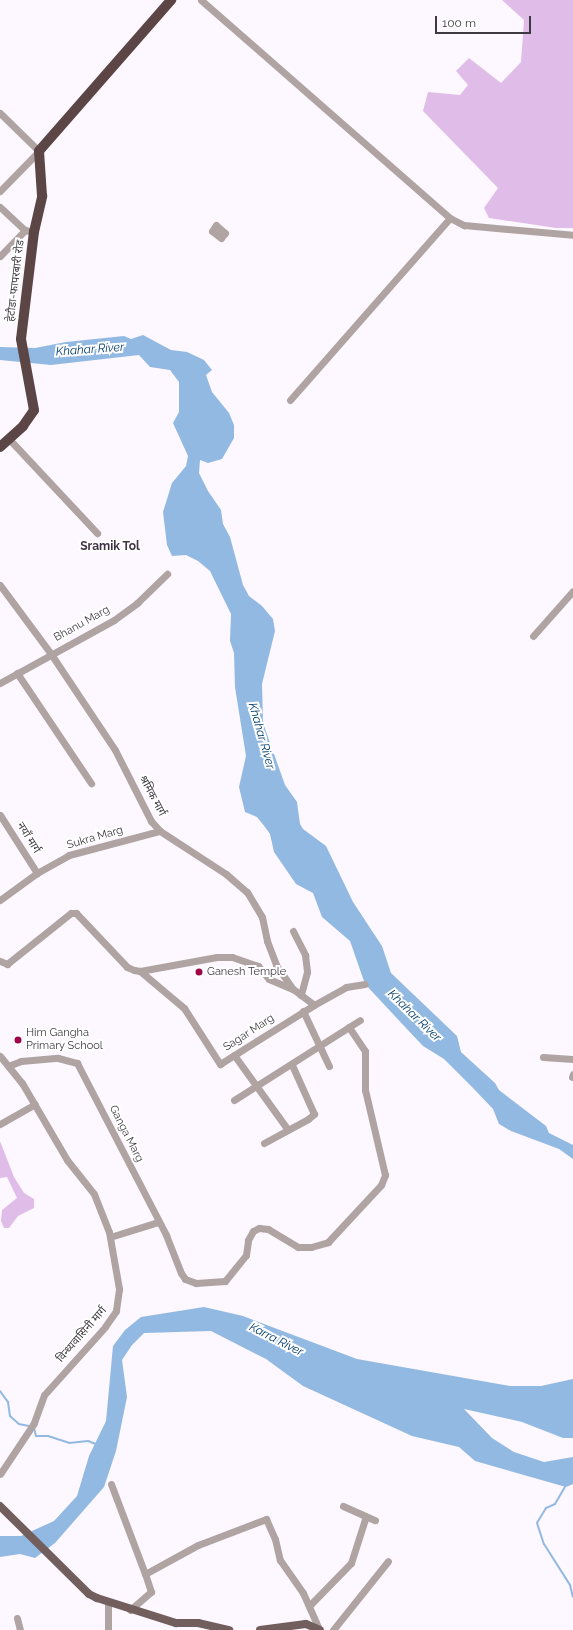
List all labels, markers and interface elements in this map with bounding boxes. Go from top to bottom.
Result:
scale bar [437,8,533,34]
text: 100 m [442,16,476,30]
street label: हेटौडा-फापरबारी रोड [4,239,28,323]
water label: Khahar River [55,340,125,360]
district label: Sramik Tol [80,540,140,554]
street label: Bhanu Marg [52,603,112,645]
water label: Khahar River [245,701,277,771]
street label: श्रमिक मार्ग [136,773,168,819]
street label: नयाँ मार्ग [13,820,43,856]
street label: Sukra Marg [65,824,125,852]
place label: Ganesh Temple [207,965,287,979]
marker: Ganesh Temple [194,967,204,977]
water label: Khahar River [384,987,444,1045]
street label: Sagar Marg [221,1012,277,1054]
place label: Him Gangha Primary School [26,1027,103,1053]
marker: Him Gangha Primary School [13,1035,23,1045]
street label: Ganga Marg [106,1103,146,1165]
street label: विन्ध्यवासिनी मार्ग [54,1305,110,1365]
water label: Karra River [247,1320,305,1360]

